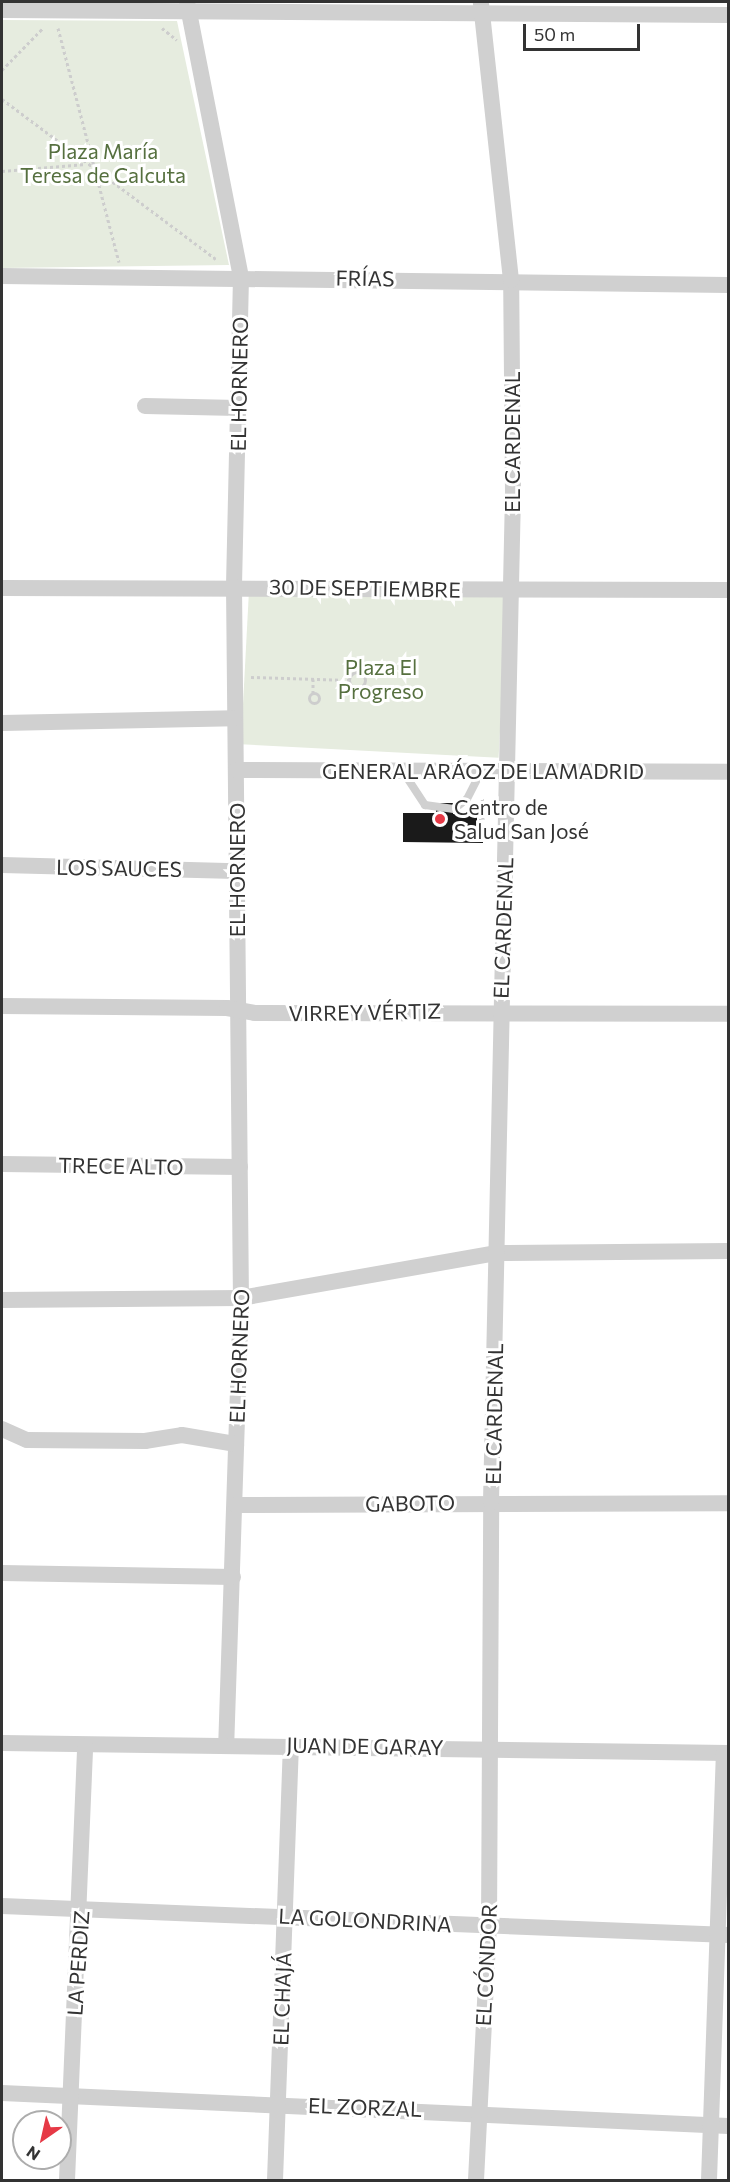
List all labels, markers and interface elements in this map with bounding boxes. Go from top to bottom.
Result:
scale bar [526,12,643,50]
text: 50 m [534,23,575,45]
park label: Plaza María Teresa de Calcuta [20,138,186,188]
street label: FRÍAS [335,265,395,291]
street label: EL HORNERO [225,316,253,452]
street label: EL CARDENAL [499,371,525,513]
street label: 30 DE SEPTIEMBRE [269,574,461,602]
park label: Plaza El Progreso [338,654,424,704]
street label: GENERAL ARÁOZ DE LAMADRID [322,758,644,784]
place label: Centro de Salud San José [454,794,589,844]
street label: EL HORNERO [224,803,250,937]
marker: Centro de Salud San José [431,810,449,828]
street label: LOS SAUCES [56,854,182,882]
street label: EL CARDENAL [488,857,518,999]
street label: VIRREY VÉRTIZ [289,998,441,1026]
street label: TRECE ALTO [58,1152,184,1180]
street label: EL HORNERO [224,1288,254,1424]
street label: EL CARDENAL [480,1343,508,1485]
street label: GABOTO [365,1490,455,1516]
street label: JUAN DE GARAY [286,1732,444,1760]
street label: LA GOLONDRINA [278,1903,452,1937]
street label: EL CÓNDOR [470,1903,502,2027]
street label: LA PERDIZ [62,1909,94,2017]
street label: EL CHAJÁ [268,1952,296,2046]
street label: EL ZORZAL [308,2092,422,2122]
north arrow [12,2110,72,2170]
text: N [22,2142,43,2165]

